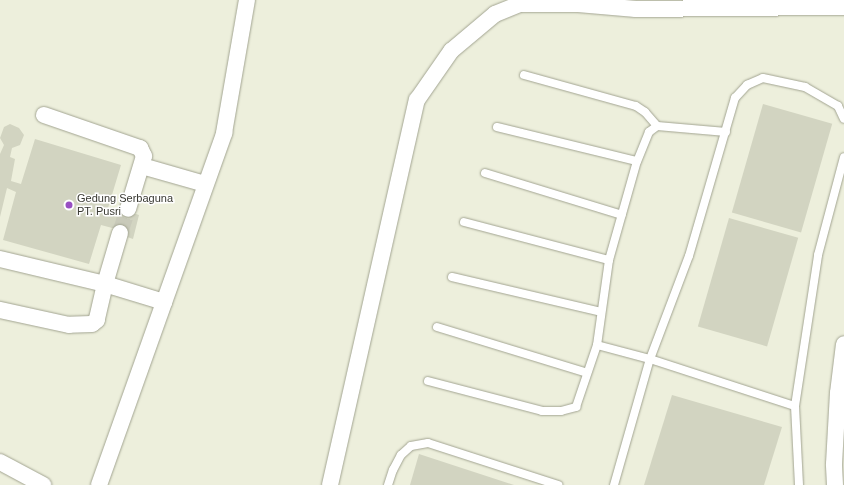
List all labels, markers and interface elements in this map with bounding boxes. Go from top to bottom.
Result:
place label: Gedung Serbaguna PT. Pusri [77,192,173,218]
marker: Gedung Serbaguna PT. Pusri [64,200,74,210]

